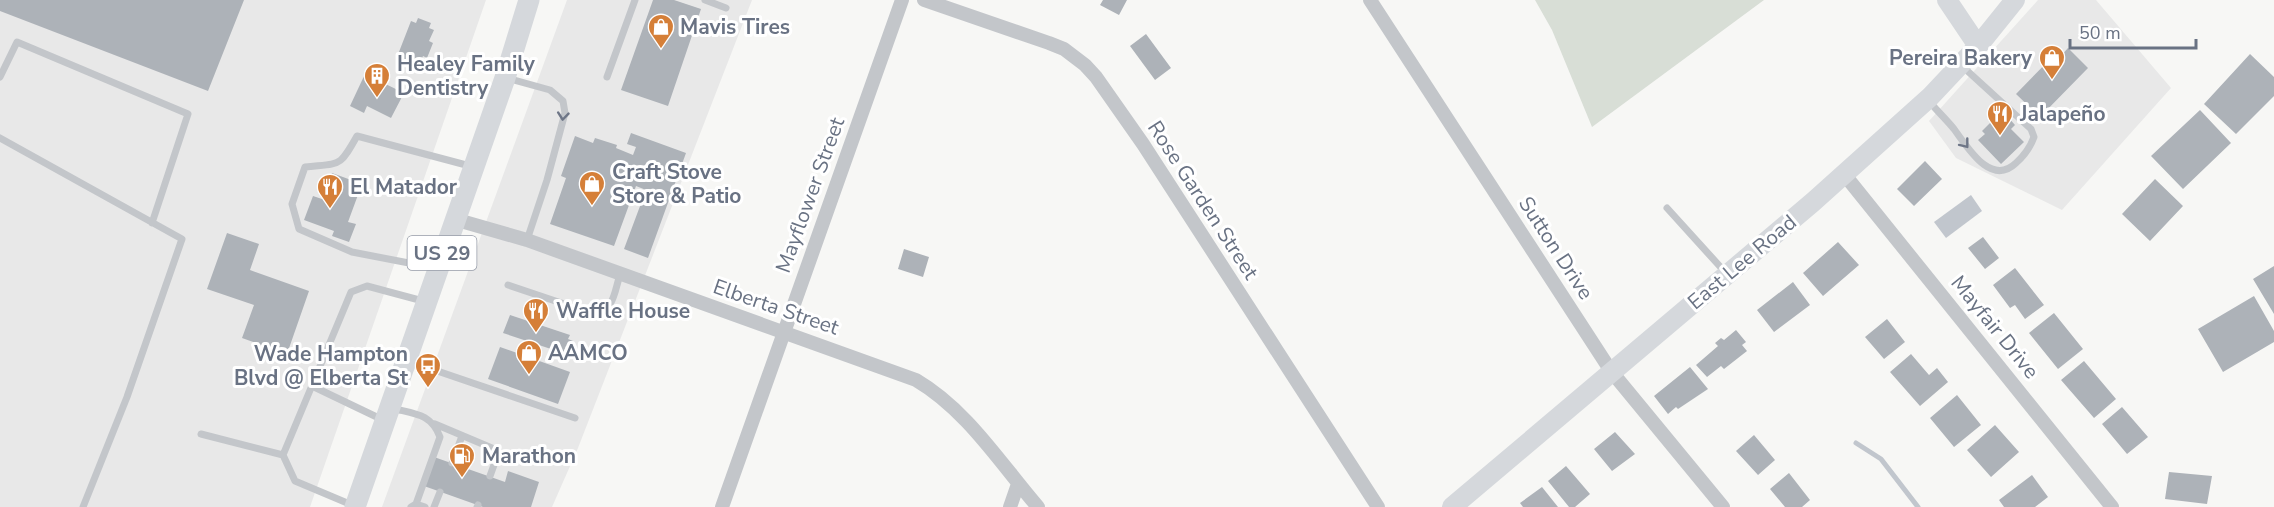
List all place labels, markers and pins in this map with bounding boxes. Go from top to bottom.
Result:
shop icon: Mavis Tires [646,12,676,50]
place label: Mavis Tires [680,13,790,41]
shop icon: Pereira Bakery [2037,43,2067,81]
place label: Pereira Bakery [1889,44,2033,72]
place label: Healey Family Dentistry [397,50,536,102]
building icon: Healey Family Dentistry [362,61,392,99]
restaurant icon: Jalapeño [1985,99,2015,137]
place label: Jalapeño [2019,100,2106,128]
place label: Craft Stove Store & Patio [612,158,741,210]
shop icon: Craft Stove Store & Patio [577,169,607,207]
restaurant icon: El Matador [315,172,345,210]
place label: El Matador [350,173,458,201]
restaurant icon: Waffle House [521,296,551,334]
place label: Waffle House [556,297,690,325]
shop icon: AAMCO [514,338,544,376]
place label: AAMCO [548,339,628,367]
place label: Wade Hampton Blvd @ Elberta St [234,340,409,392]
bus stop icon: Wade Hampton Blvd @ Elberta St [413,351,443,389]
fuel station icon: Marathon [447,441,477,479]
place label: Marathon [482,442,576,470]

